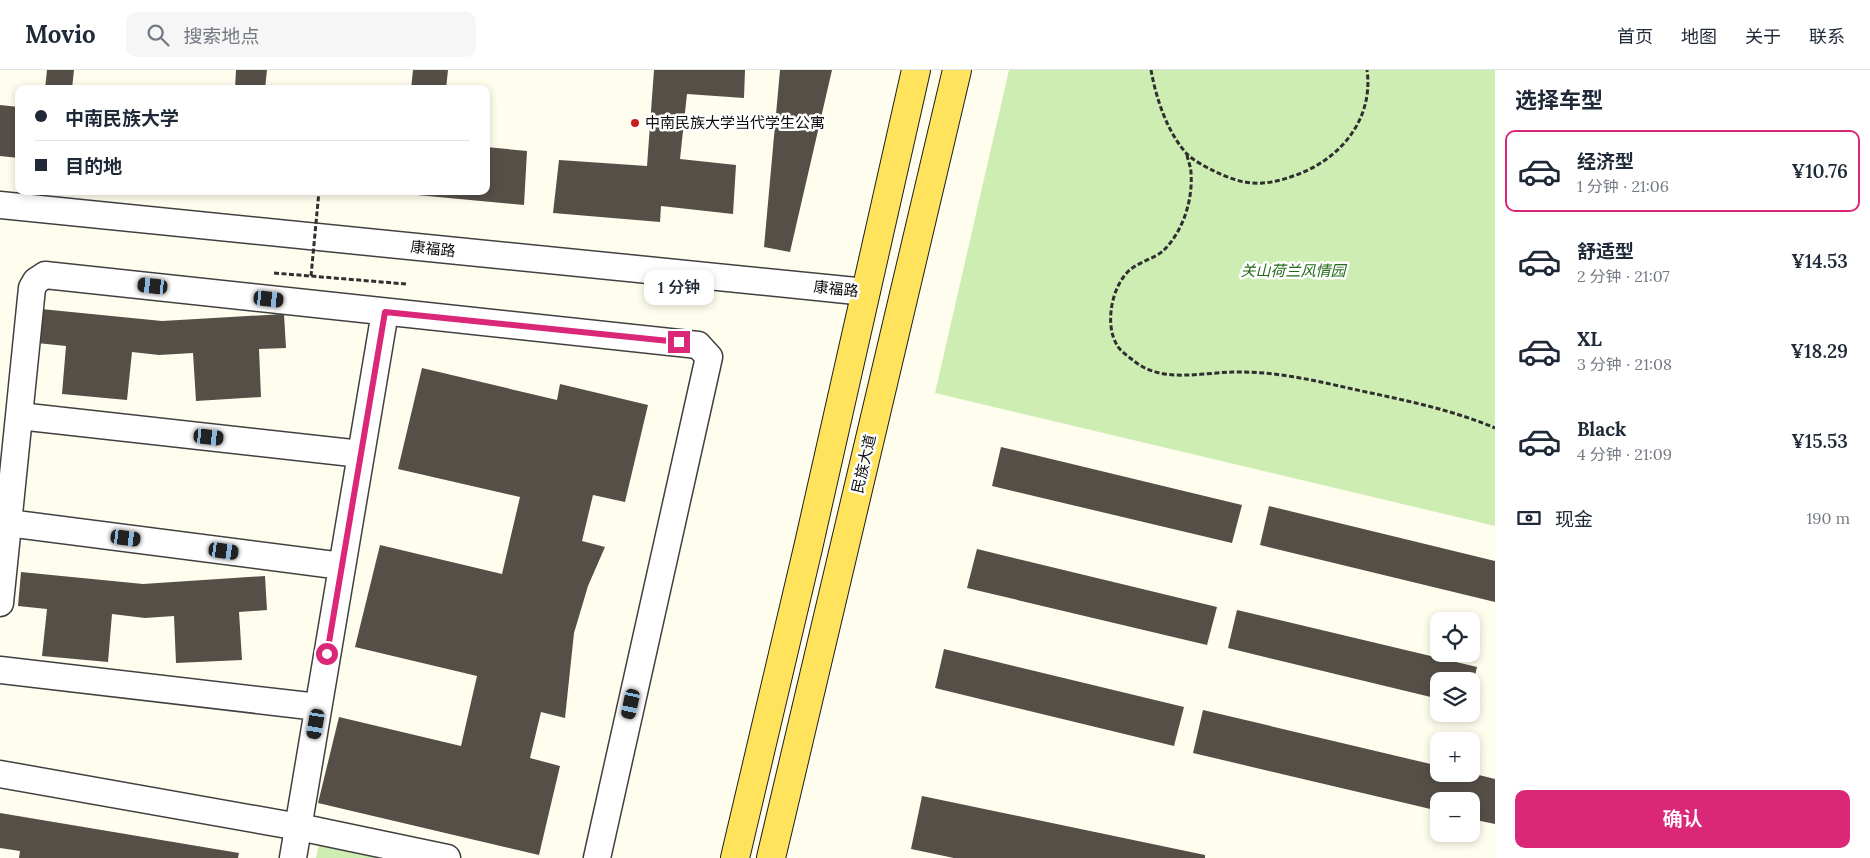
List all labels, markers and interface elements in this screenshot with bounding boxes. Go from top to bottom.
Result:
search box [126,12,476,57]
text: Movio [25,19,96,50]
icon: search [144,21,172,49]
text: 搜索地点 [184,24,260,48]
text: 首页 [1617,25,1653,48]
text: 地图 [1681,25,1717,48]
text: 关于 [1745,25,1781,48]
text: 联系 [1809,25,1845,48]
text: 选择车型 [1515,86,1603,114]
text: 中南民族大学 [65,106,179,130]
place label: 中南民族大学当代学生公寓 [645,113,825,132]
marker: 中南民族大学当代学生公寓 [629,117,641,129]
icon: car [1517,149,1562,194]
text: 经济型 [1577,149,1634,173]
text: 目的地 [65,154,122,178]
text: ¥10.76 [1792,159,1848,183]
text: 1 分钟 · 21:06 [1577,176,1669,196]
street label: 康福路 [410,237,456,260]
icon: car [1517,239,1562,284]
text: 舒适型 [1577,239,1634,263]
text: ¥14.53 [1791,249,1848,273]
park label: 关山荷兰风情园 [1240,261,1347,280]
text: 2 分钟 · 21:07 [1577,266,1670,286]
callout: 1 分钟 [644,270,714,304]
car [137,277,168,295]
text: 1 分钟 [658,277,700,297]
street label: 康福路 [813,277,859,300]
car [253,290,284,308]
text: XL [1577,327,1602,351]
icon: car [1517,329,1562,374]
route end [668,331,690,353]
text: ¥18.29 [1791,339,1848,363]
text: 3 分钟 · 21:08 [1577,354,1672,374]
text: Black [1577,417,1626,441]
icon: car [1517,419,1562,464]
car [193,428,224,446]
text: ¥15.53 [1791,429,1848,453]
street label: 民族大道 [848,433,880,495]
text: 4 分钟 · 21:09 [1577,444,1672,464]
icon: cash [1515,504,1543,532]
text: 现金 [1555,507,1593,531]
text: 190 m [1806,508,1850,528]
car [110,529,141,547]
car [208,541,239,561]
map controls [1430,612,1480,842]
button: locate [1430,612,1480,662]
route start [316,643,338,665]
button: layers [1430,672,1480,722]
car [620,688,641,720]
car [306,708,325,740]
button: + [1430,732,1480,782]
button: 确认 [1515,790,1850,848]
button: − [1430,792,1480,842]

